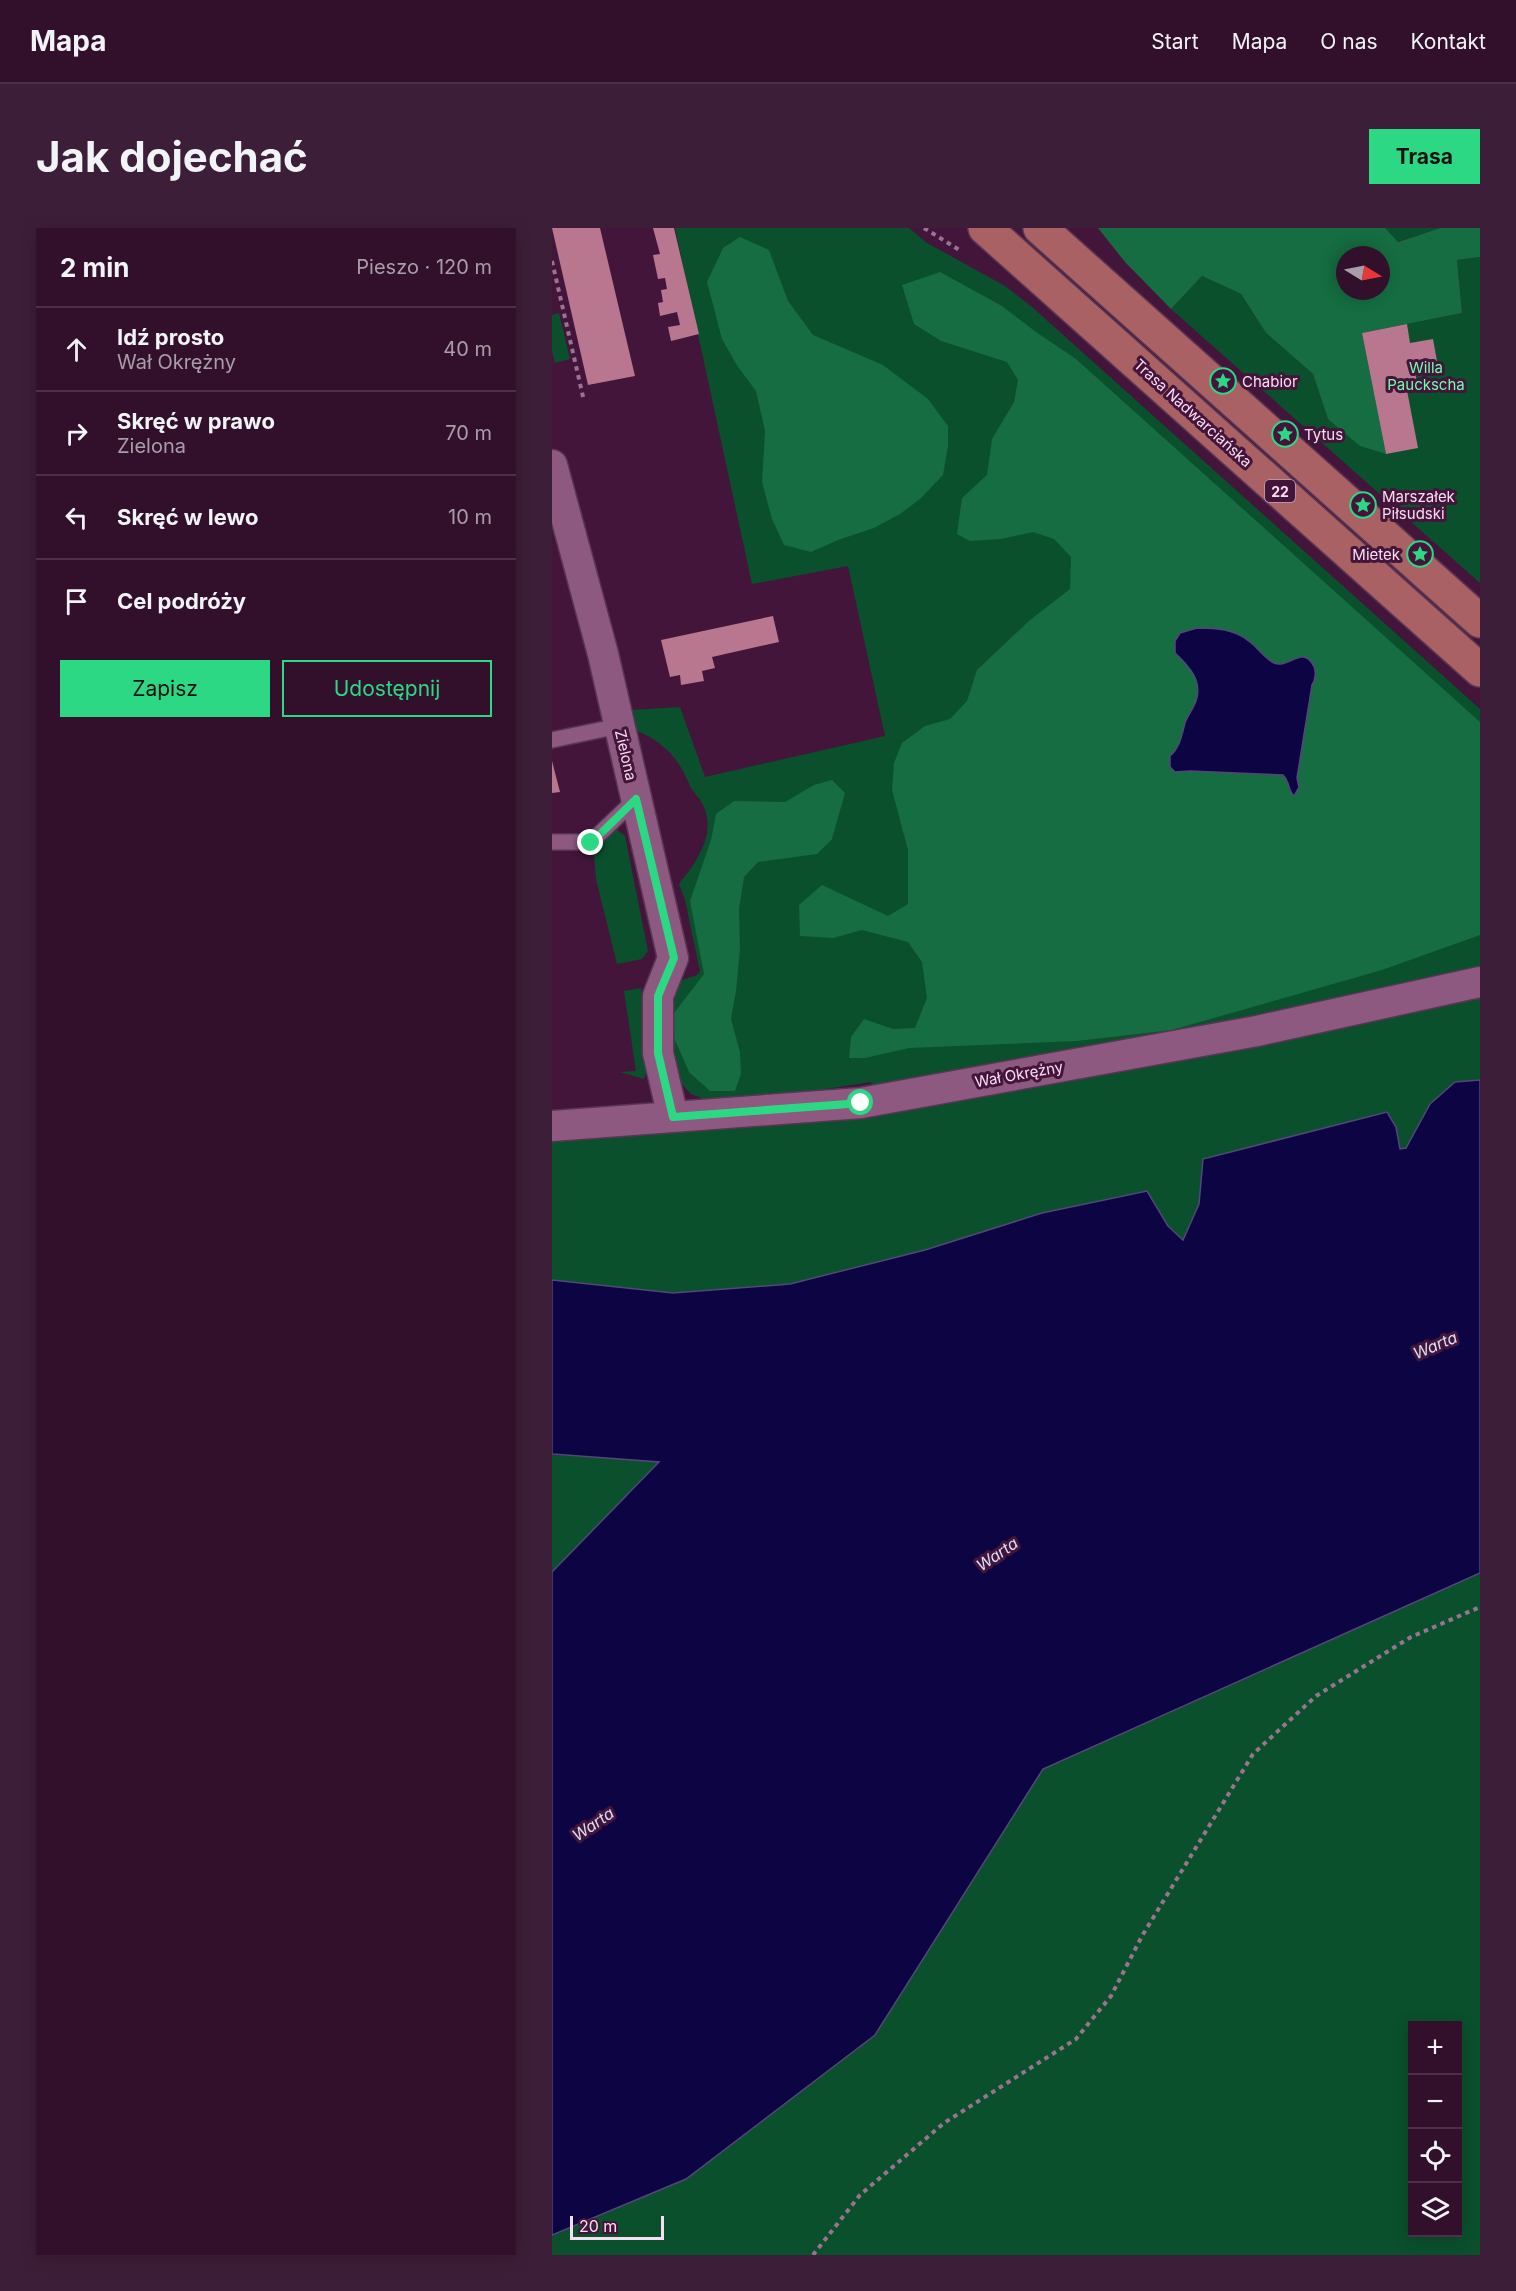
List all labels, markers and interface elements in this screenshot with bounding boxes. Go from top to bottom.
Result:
text: Mapa [30,24,107,58]
text: Start [1151,29,1199,54]
text: Mapa [1232,29,1287,54]
text: O nas [1320,29,1378,54]
text: Kontakt [1411,29,1486,54]
button: Trasa [1369,129,1480,184]
text: Jak dojechać [36,131,308,182]
north arrow [1336,246,1390,300]
text: 2 min [60,252,130,283]
text: Pieszo · 120 m [356,255,492,279]
text: Idź prosto [117,324,224,350]
icon: ahead [60,333,93,366]
text: 40 m [443,337,492,361]
text: Wał Okrężny [117,350,236,374]
street label: Trasa Nadwarciańska [1130,355,1256,471]
park label: Willa Pauckscha [1387,358,1465,394]
place icon: Chabior [1208,366,1238,396]
place label: Chabior [1242,372,1298,391]
text: Skręć w prawo [117,408,275,434]
icon: right [60,417,93,450]
place icon: Tytus [1270,419,1300,449]
text: 70 m [445,421,492,445]
place label: Tytus [1304,425,1343,444]
text: Zielona [117,434,186,458]
road number: 22 [1265,480,1295,502]
place label: Marszałek Piłsudski [1382,487,1456,523]
place icon: Marszałek Piłsudski [1348,490,1378,520]
icon: left [60,501,93,534]
text: Skręć w lewo [117,504,258,530]
text: 10 m [448,505,492,529]
place icon: Mietek [1405,539,1435,569]
place label: Mietek [1352,545,1401,564]
icon: arrive [60,585,93,618]
text: Cel podróży [117,588,246,614]
button: Zapisz [60,660,270,717]
button: Udostępnij [282,660,492,717]
street label: Zielona [611,728,641,782]
route end [577,829,603,855]
street label: Wał Okrężny [973,1057,1065,1091]
route start [847,1089,873,1115]
water label: Warta [1410,1327,1460,1363]
water label: Warta [972,1533,1022,1575]
water label: Warta [568,1803,618,1845]
map controls [1408,2021,1462,2237]
button: + [1408,2021,1462,2075]
button: − [1408,2075,1462,2129]
button: locate [1408,2129,1462,2183]
button: layers [1408,2183,1462,2237]
scale bar [570,2213,664,2240]
text: 20 m [579,2216,617,2236]

